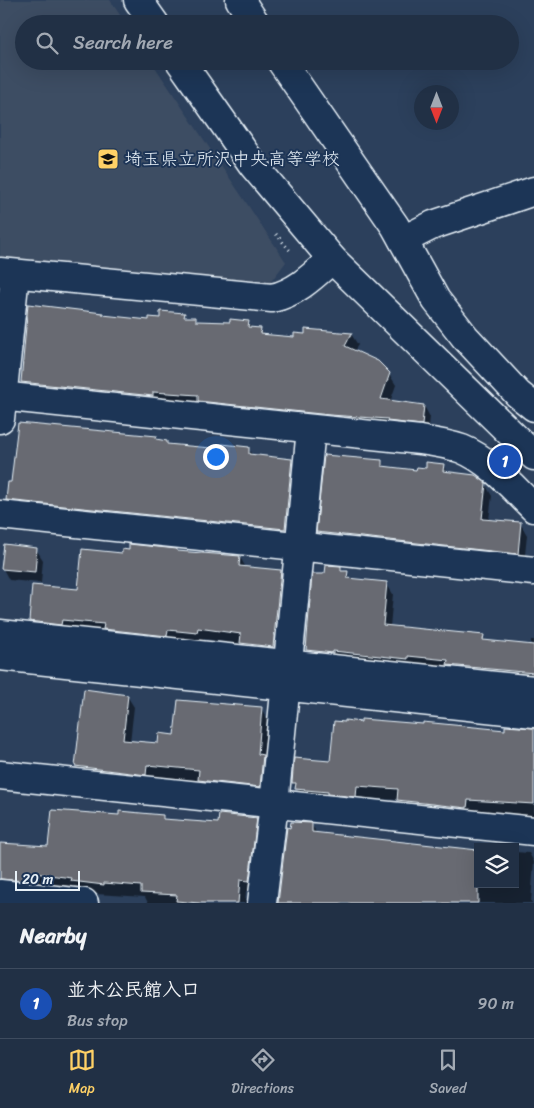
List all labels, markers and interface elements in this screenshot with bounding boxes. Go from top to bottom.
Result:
search box [15,15,519,70]
text: Search here [73,26,173,59]
icon: search [33,29,61,57]
north arrow [414,85,459,130]
place label: 埼玉県立所沢中央高等学校 [124,143,340,175]
school or university icon: 埼玉県立所沢中央高等学校 [96,147,120,171]
pin: 1 [489,442,521,480]
your location [203,444,229,470]
map controls [474,843,519,888]
button: layers [474,843,519,888]
text: 20 m [22,867,53,892]
scale bar [15,868,80,891]
text: Nearby [20,917,86,955]
text: 並木公民館入口 [67,973,200,1006]
text: 1 [33,989,39,1018]
text: 90 m [478,989,514,1018]
text: Bus stop [67,1006,128,1035]
tab: Map [68,1046,96,1101]
tab: Directions [231,1046,294,1101]
tab: Saved [429,1046,466,1101]

